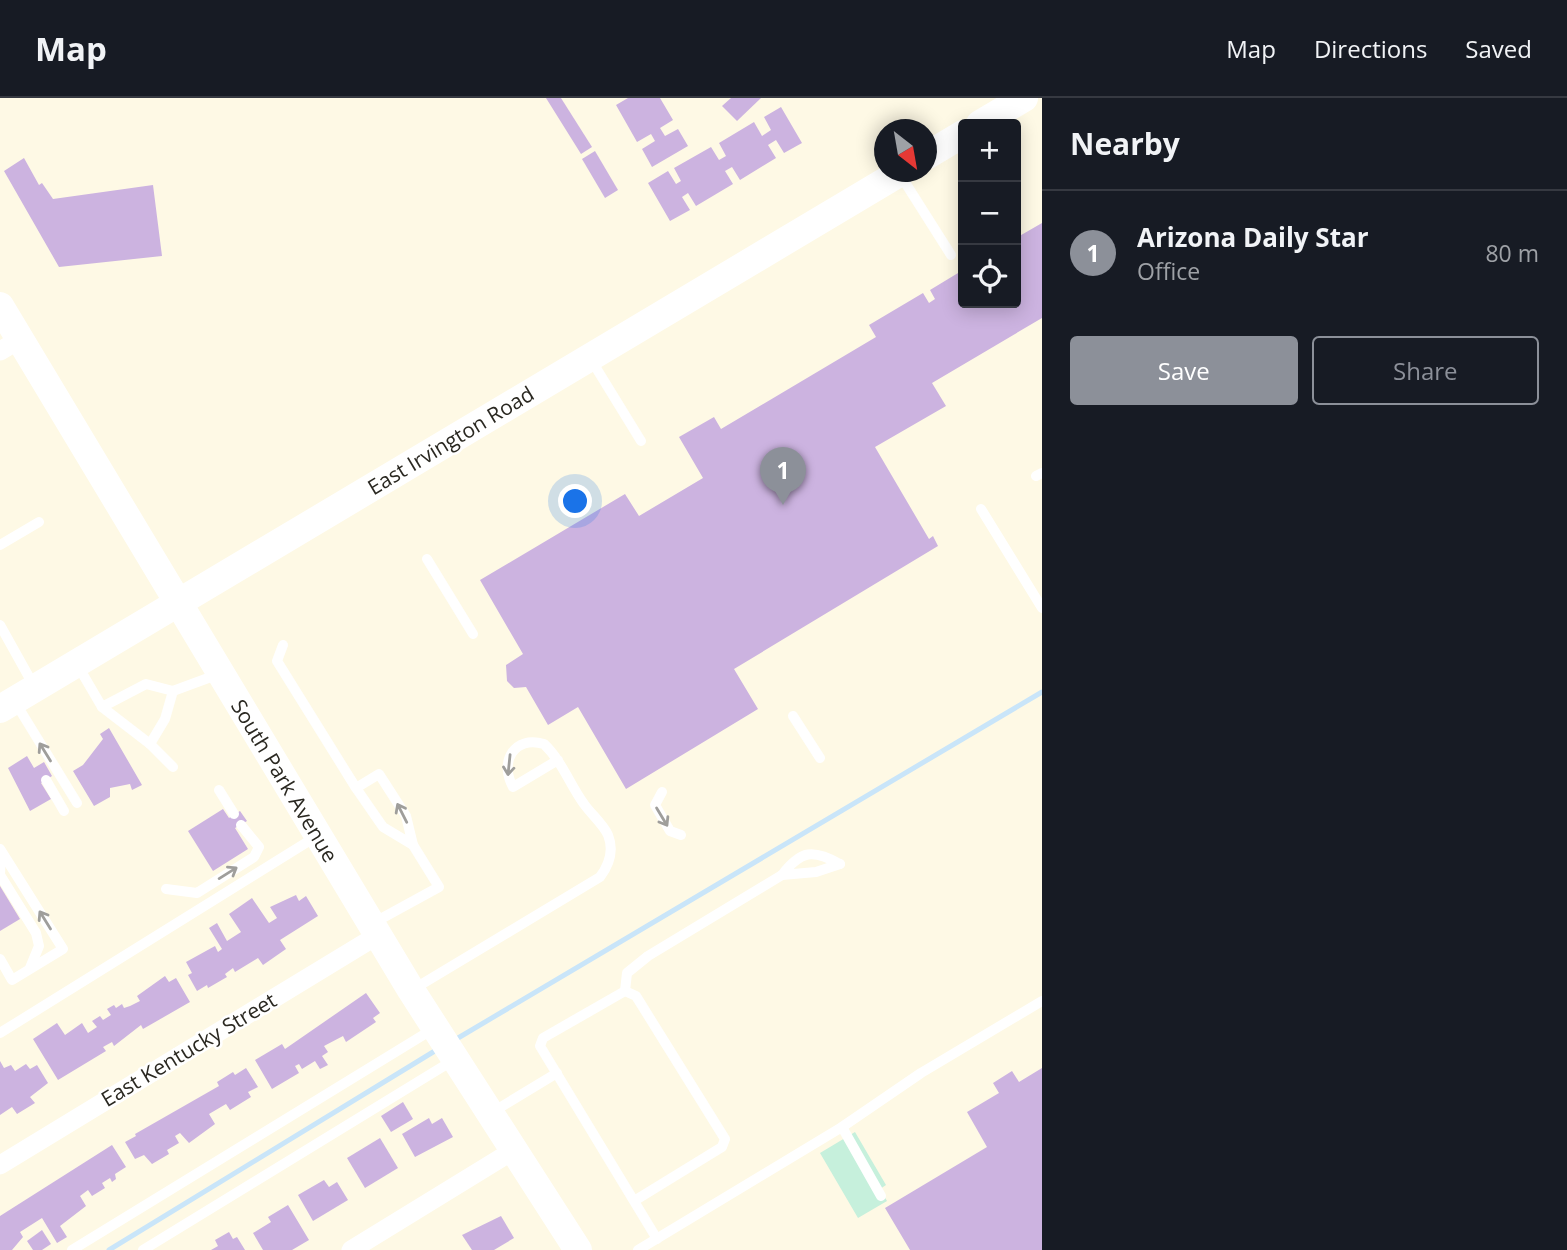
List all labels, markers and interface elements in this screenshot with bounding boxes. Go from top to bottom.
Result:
text: Map [35,26,107,71]
text: Map [1226,32,1276,65]
text: Directions [1314,32,1427,65]
text: Saved [1465,32,1532,65]
north arrow [874,119,937,182]
map controls [958,119,1021,308]
button: + [958,119,1021,182]
text: Nearby [1070,123,1180,164]
button: − [958,182,1021,245]
text: Arizona Daily Star [1137,219,1369,255]
text: 1 [1086,237,1100,269]
text: 80 m [1485,237,1539,269]
button: locate [958,245,1021,308]
text: Office [1137,255,1200,287]
button: Save [1070,336,1298,405]
button: Share [1312,336,1539,405]
street label: East Irvington Road [362,379,539,501]
pin: 1 [760,447,806,505]
your location [558,484,592,518]
street label: South Park Avenue [225,694,345,867]
one-way arrow [38,743,52,763]
one-way arrow [502,753,515,776]
one-way arrow [395,803,409,824]
one-way arrow [655,806,669,826]
one-way arrow [218,865,238,879]
one-way arrow [37,911,51,931]
street label: East Kentucky Street [96,986,281,1113]

